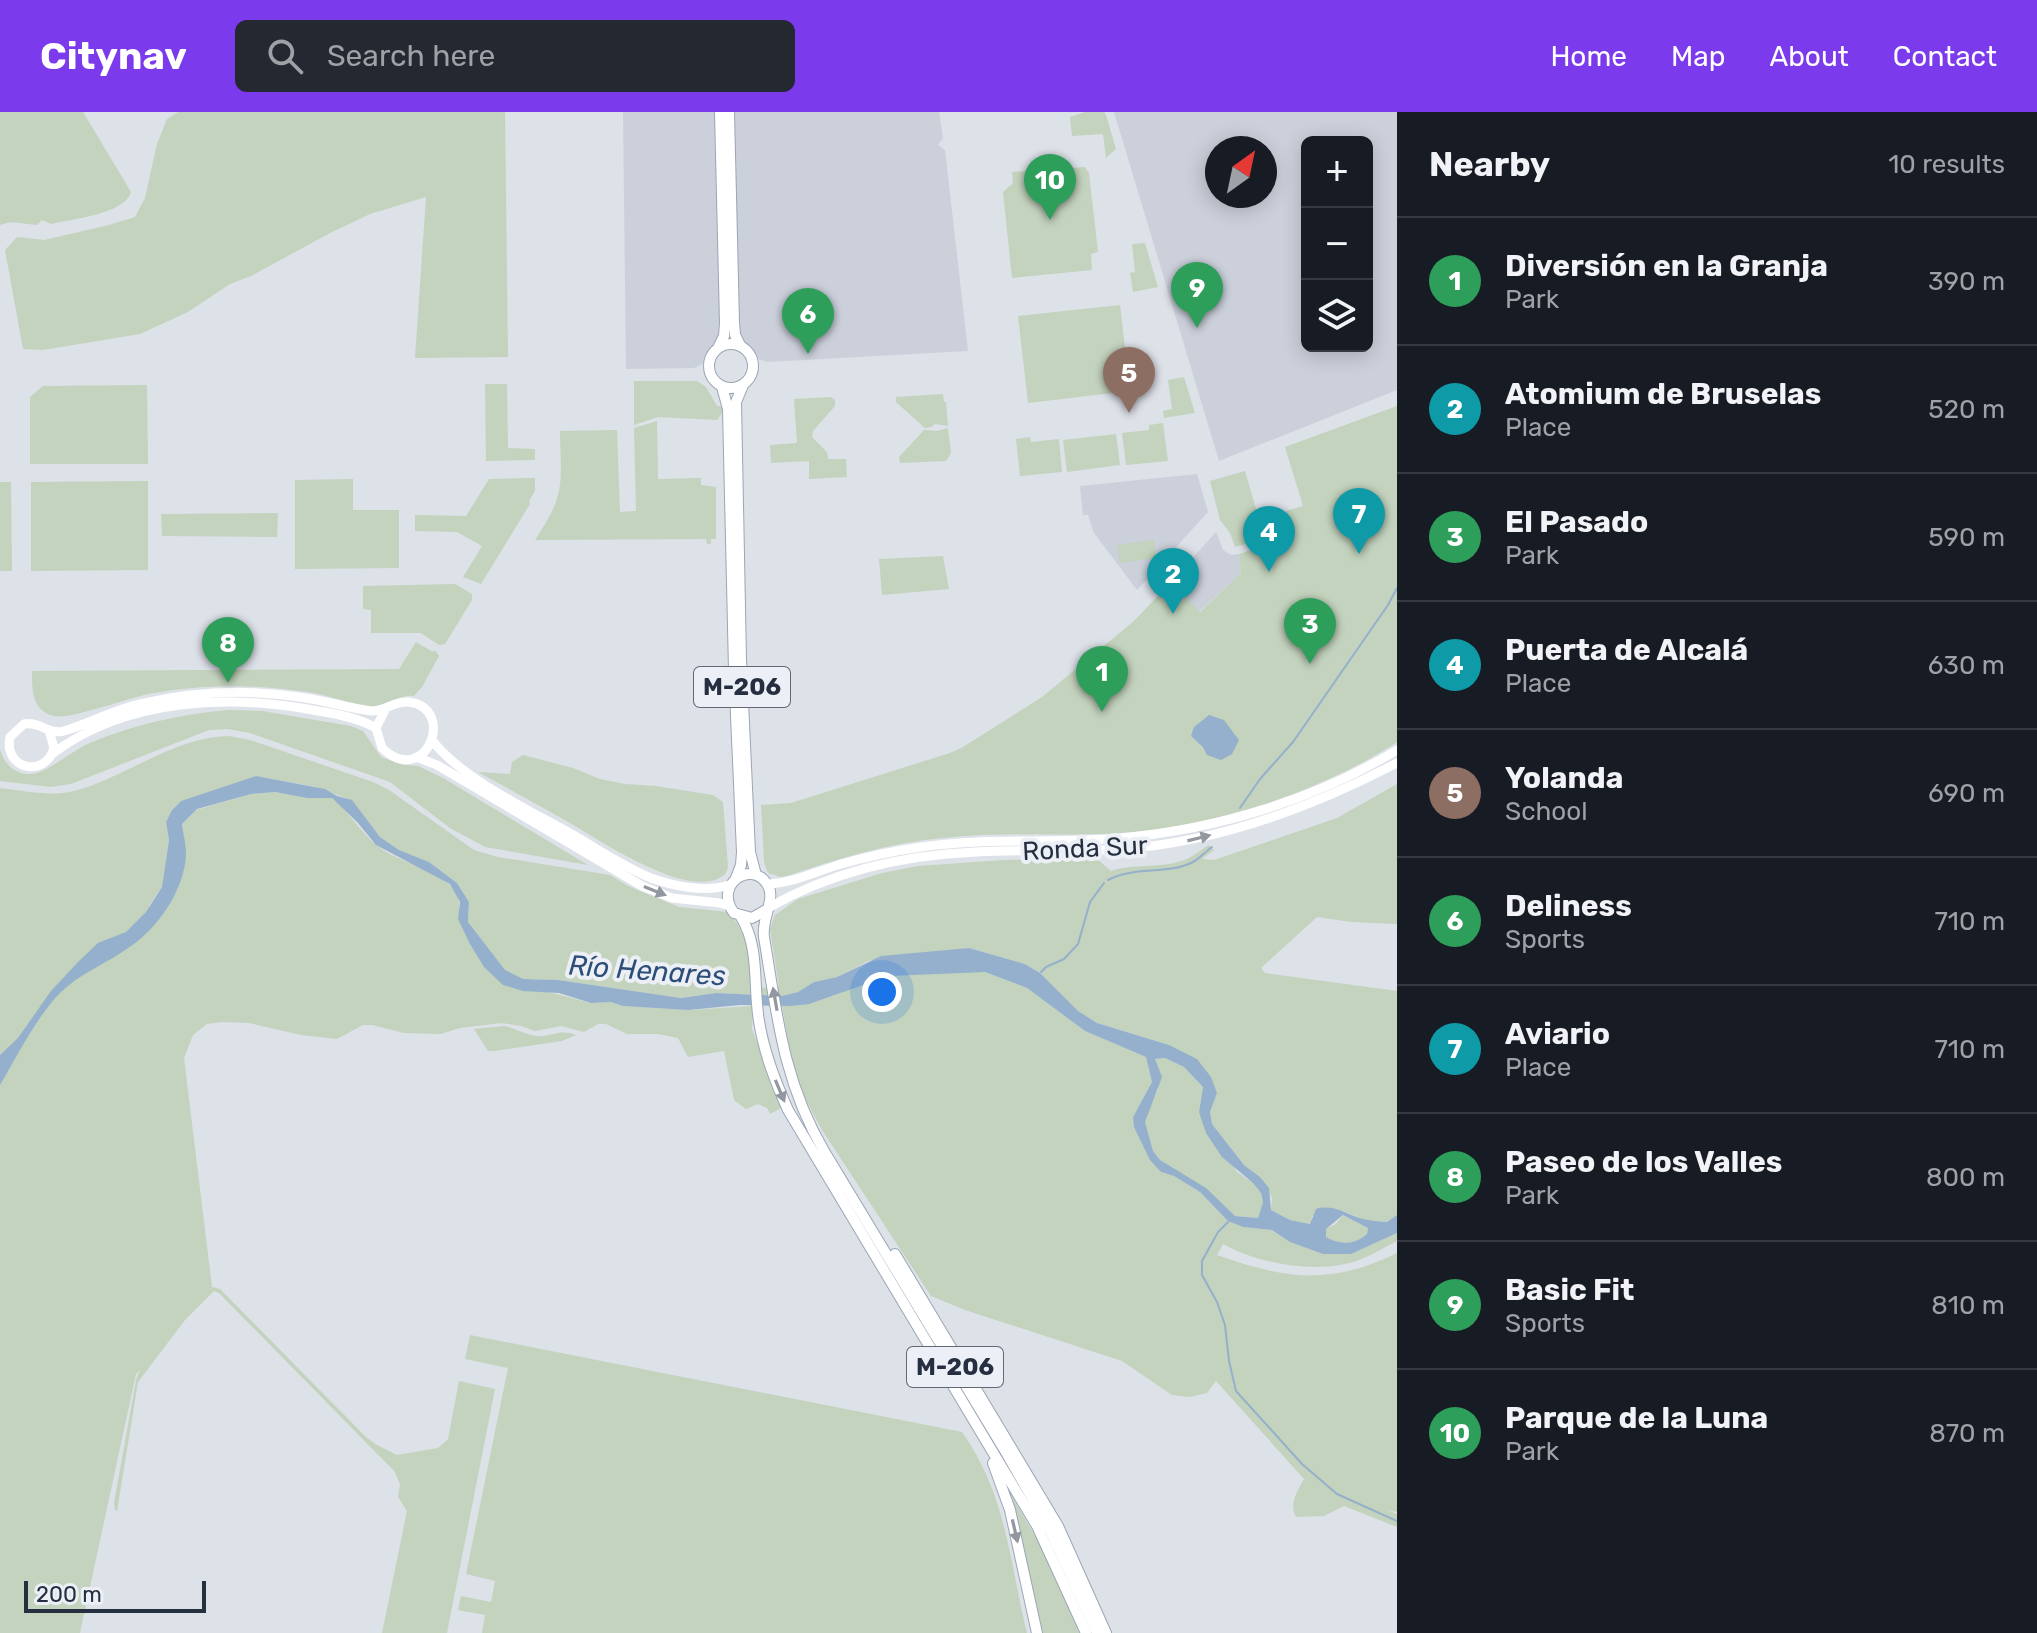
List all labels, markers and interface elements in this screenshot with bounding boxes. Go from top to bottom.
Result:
search box [235,20,795,92]
text: Citynav [40,33,187,79]
icon: search [263,34,307,78]
text: Search here [327,38,495,74]
text: Home [1550,40,1627,73]
text: Map [1671,40,1725,73]
text: About [1769,40,1849,73]
text: Contact [1893,40,1997,73]
north arrow [1205,136,1277,208]
map controls [1301,136,1373,352]
button: + [1301,136,1373,208]
text: Nearby [1429,144,1550,185]
text: 10 results [1888,149,2005,180]
pin: 10 [1024,154,1076,220]
button: − [1301,208,1373,280]
text: Diversión en la Granja [1505,248,1828,284]
pin: 9 [1171,262,1223,328]
text: 1 [1449,266,1461,297]
text: 390 m [1928,266,2005,297]
button: layers [1301,280,1373,352]
text: Park [1505,284,1559,315]
pin: 6 [782,288,834,354]
pin: 5 [1103,347,1155,413]
text: Atomium de Bruselas [1505,376,1821,412]
text: 2 [1447,394,1463,425]
text: 520 m [1928,394,2005,425]
text: Place [1505,412,1571,443]
pin: 7 [1333,488,1385,554]
text: El Pasado [1505,504,1648,540]
pin: 4 [1243,506,1295,572]
text: 3 [1446,522,1464,553]
text: 590 m [1928,522,2005,553]
text: Park [1505,540,1559,571]
pin: 2 [1147,548,1199,614]
pin: 3 [1284,598,1336,664]
pin: 8 [202,617,254,683]
text: Puerta de Alcalá [1505,632,1748,668]
pin: 1 [1076,646,1128,712]
text: 4 [1446,650,1464,681]
text: 630 m [1928,650,2005,681]
road number: M-206 [694,667,790,707]
text: Place [1505,668,1571,699]
text: Yolanda [1505,760,1623,796]
text: 5 [1447,778,1463,809]
text: 690 m [1928,778,2005,809]
text: School [1505,796,1588,827]
street label: Ronda Sur [1022,830,1149,867]
one-way arrow [1187,831,1212,843]
one-way arrow [643,885,667,898]
text: Deliness [1505,888,1632,924]
text: 6 [1447,906,1463,937]
text: 710 m [1935,906,2005,937]
text: Sports [1505,924,1585,955]
water label: Río Henares [567,949,727,992]
your location [862,972,902,1012]
one-way arrow [768,986,780,1011]
text: Aviario [1505,1016,1610,1052]
text: 7 [1448,1034,1462,1065]
text: 710 m [1935,1034,2005,1065]
text: Place [1505,1052,1571,1083]
one-way arrow [773,1080,786,1103]
text: Paseo de los Valles [1505,1144,1782,1180]
text: 8 [1446,1162,1464,1193]
text: 800 m [1926,1162,2005,1193]
text: Park [1505,1180,1559,1211]
text: Basic Fit [1505,1272,1634,1308]
text: 9 [1447,1290,1463,1321]
text: 810 m [1931,1290,2005,1321]
text: Sports [1505,1308,1585,1339]
road number: M-206 [907,1347,1003,1387]
text: Parque de la Luna [1505,1400,1768,1436]
text: 10 [1440,1418,1470,1449]
text: 870 m [1929,1418,2005,1449]
text: Park [1505,1436,1559,1467]
one-way arrow [1009,1519,1022,1544]
scale bar [24,1577,206,1613]
text: 200 m [36,1581,102,1608]

